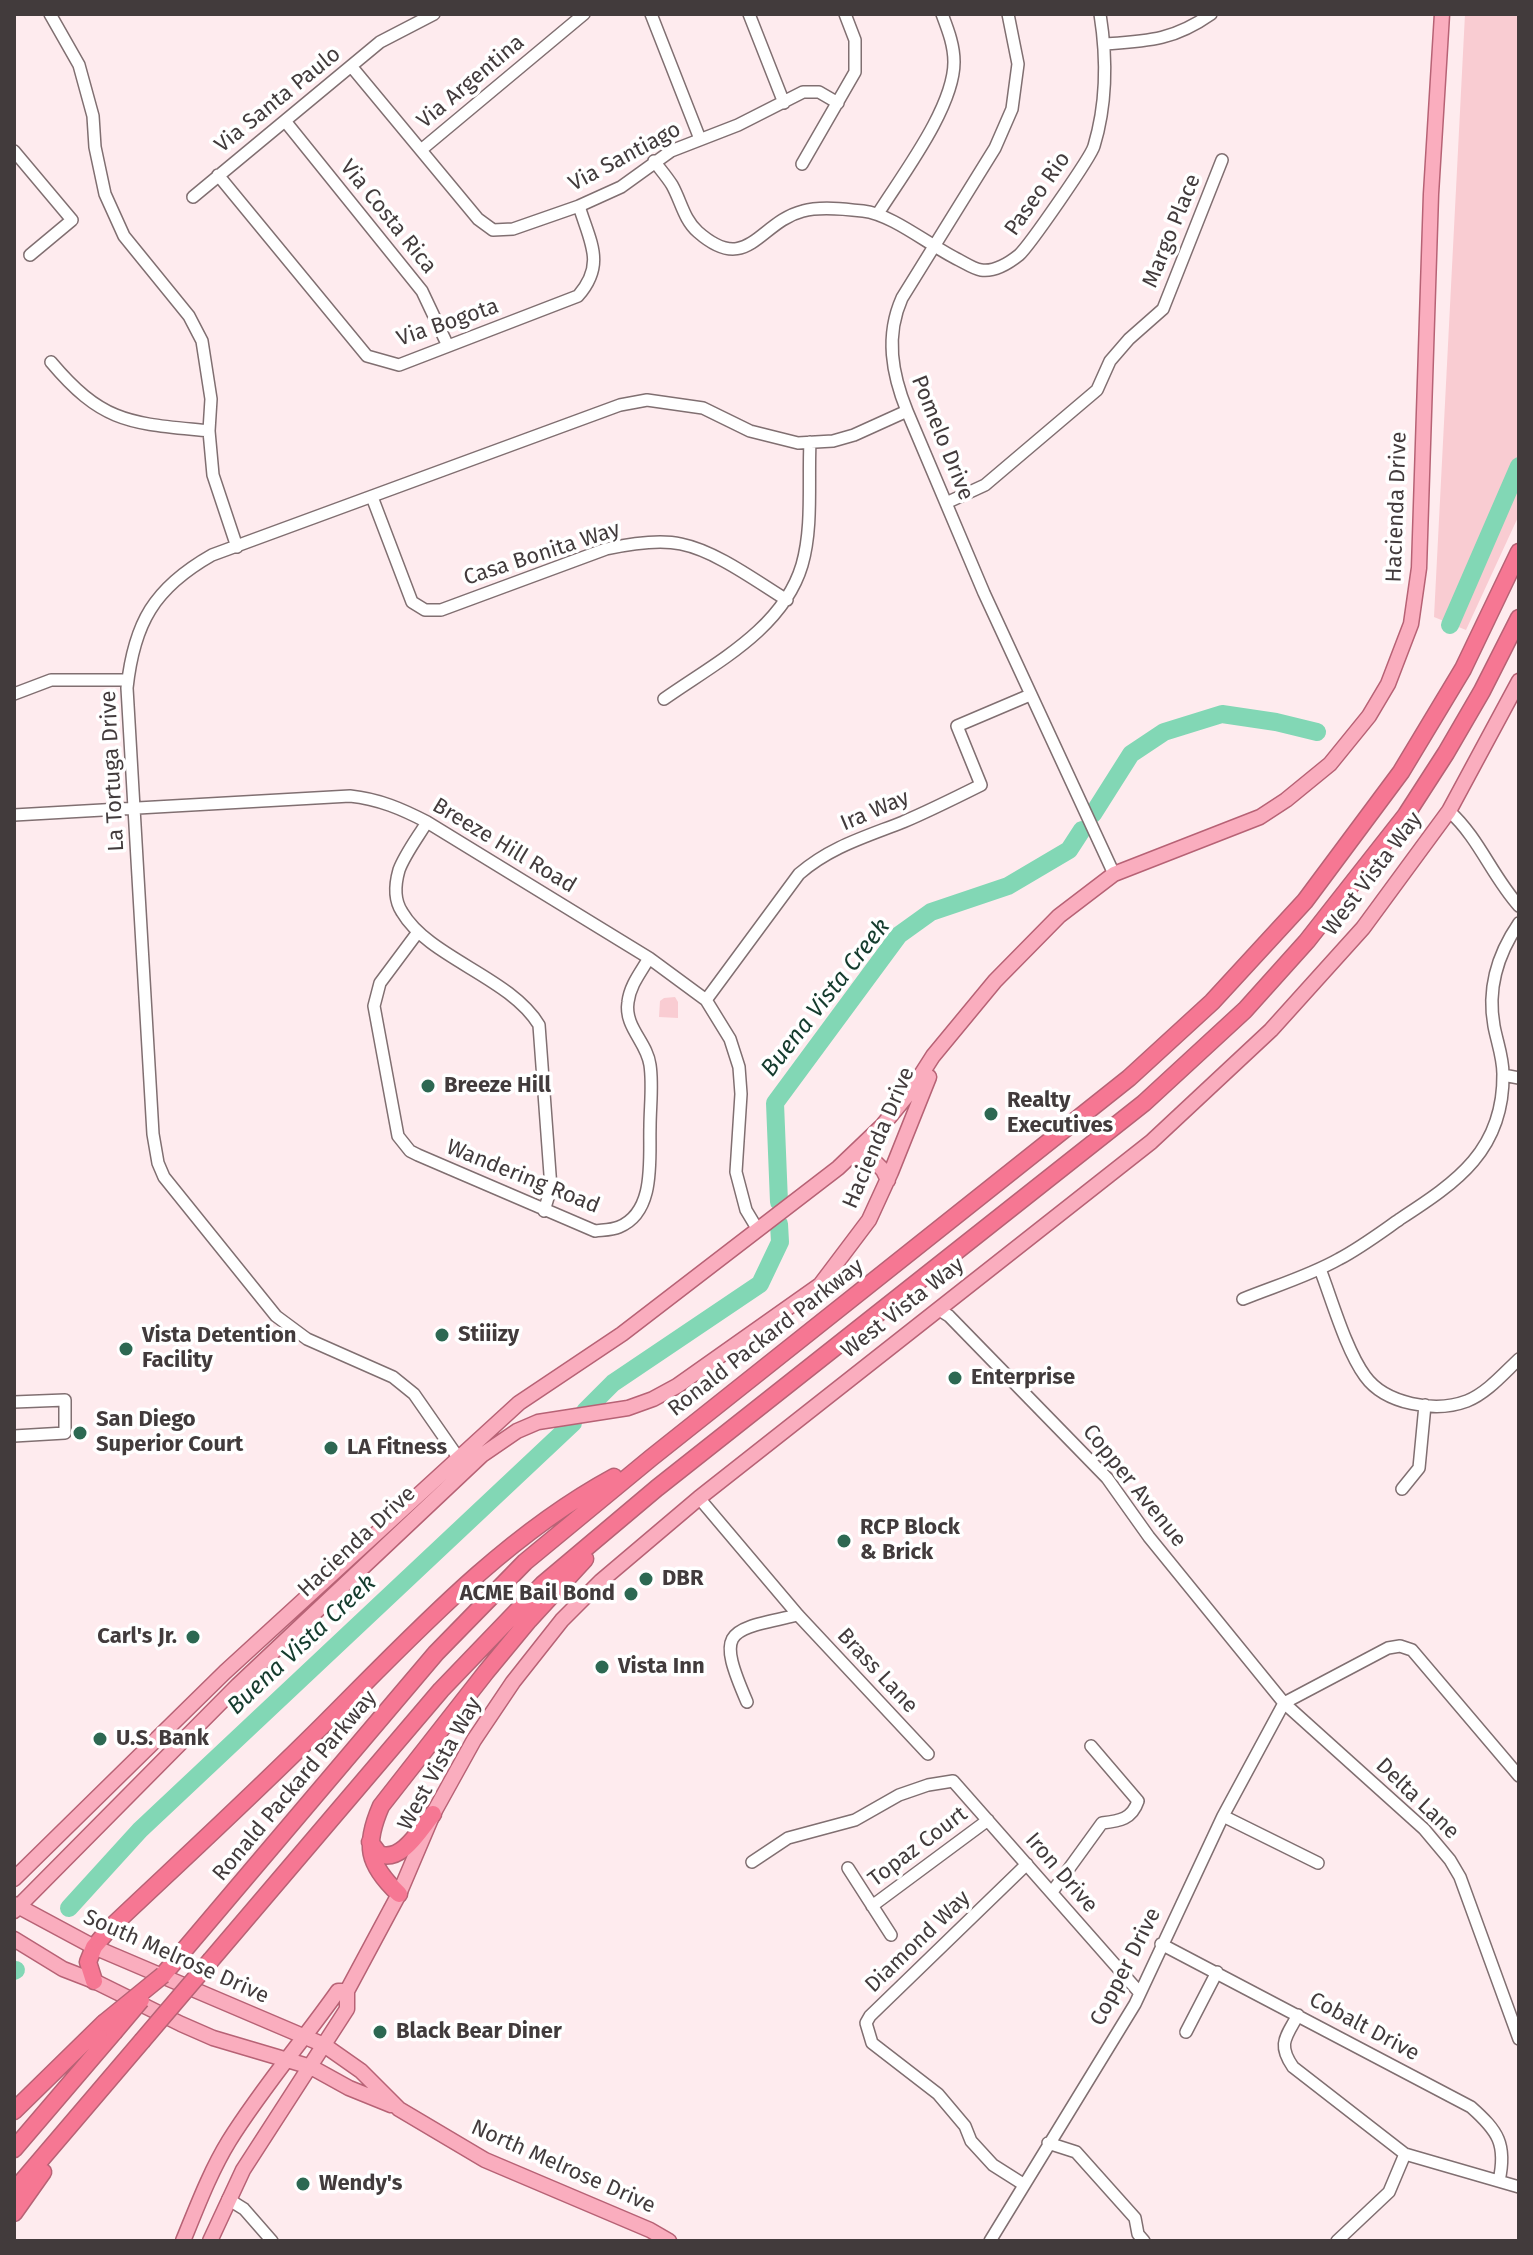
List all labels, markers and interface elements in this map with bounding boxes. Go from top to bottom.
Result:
street label: Via Argentina [412,29,530,135]
street label: Via Santa Paulo [210,41,346,159]
street label: Via Santiago [565,116,685,198]
street label: Paseo Rio [999,147,1077,241]
street label: Via Costa Rica [334,155,442,279]
street label: Margo Place [1137,170,1207,292]
street label: Via Bogota [394,293,502,353]
street label: Pomelo Drive [905,372,979,504]
street label: Hacienda Drive [1381,431,1413,583]
street label: Casa Bonita Way [461,516,623,592]
street label: La Tortuga Drive [96,690,130,852]
street label: Ira Way [837,785,913,837]
street label: Breeze Hill Road [427,793,581,899]
street label: West Vista Way [1318,807,1428,941]
water label: Buena Vista Creek [755,913,897,1083]
street label: Hacienda Drive [837,1063,921,1213]
place label: Breeze Hill [444,1073,551,1099]
marker: Breeze Hill [419,1077,437,1095]
place label: Realty Executives [1007,1088,1113,1140]
marker: Realty Executives [982,1105,1000,1123]
street label: Wandering Road [442,1134,604,1220]
street label: West Vista Way [836,1252,970,1364]
street label: Ronald Packard Parkway [663,1253,869,1423]
place label: Stiiizy [458,1322,519,1348]
place label: Vista Detention Facility [142,1323,297,1374]
marker: Stiiizy [433,1326,451,1344]
marker: Vista Detention Facility [117,1340,135,1358]
place label: Enterprise [971,1365,1075,1391]
marker: Enterprise [946,1369,964,1387]
place label: San Diego Superior Court [96,1407,243,1458]
street label: Copper Avenue [1076,1419,1192,1553]
marker: San Diego Superior Court [71,1424,89,1442]
place label: LA Fitness [347,1435,447,1461]
marker: LA Fitness [322,1439,340,1457]
street label: Hacienda Drive [293,1481,421,1603]
place label: RCP Block & Brick [860,1515,960,1566]
marker: RCP Block & Brick [835,1532,853,1550]
place label: DBR [662,1566,703,1592]
water label: Buena Vista Creek [222,1569,382,1721]
marker: DBR [637,1570,655,1588]
place label: ACME Bail Bond [460,1581,615,1607]
marker: ACME Bail Bond [622,1585,640,1603]
street label: Brass Lane [831,1623,923,1719]
place label: Carl's Jr. [97,1624,177,1650]
marker: Carl's Jr. [184,1628,202,1646]
place label: Vista Inn [618,1654,705,1680]
marker: Vista Inn [593,1658,611,1676]
street label: Ronald Packard Parkway [207,1685,383,1887]
street label: West Vista Way [393,1693,487,1835]
place label: U.S. Bank [116,1726,209,1752]
marker: U.S. Bank [91,1730,109,1748]
street label: Delta Lane [1370,1753,1464,1845]
street label: Topaz Court [863,1801,973,1893]
street label: Iron Drive [1019,1828,1103,1918]
street label: Diamond Way [860,1885,976,1999]
street label: South Melrose Drive [79,1904,273,2010]
street label: Copper Drive [1085,1904,1167,2030]
street label: Cobalt Drive [1304,1987,1424,2067]
place label: Black Bear Diner [396,2019,562,2045]
marker: Black Bear Diner [371,2023,389,2041]
street label: North Melrose Drive [467,2114,659,2220]
place label: Wendy's [319,2171,402,2197]
marker: Wendy's [294,2175,312,2193]

